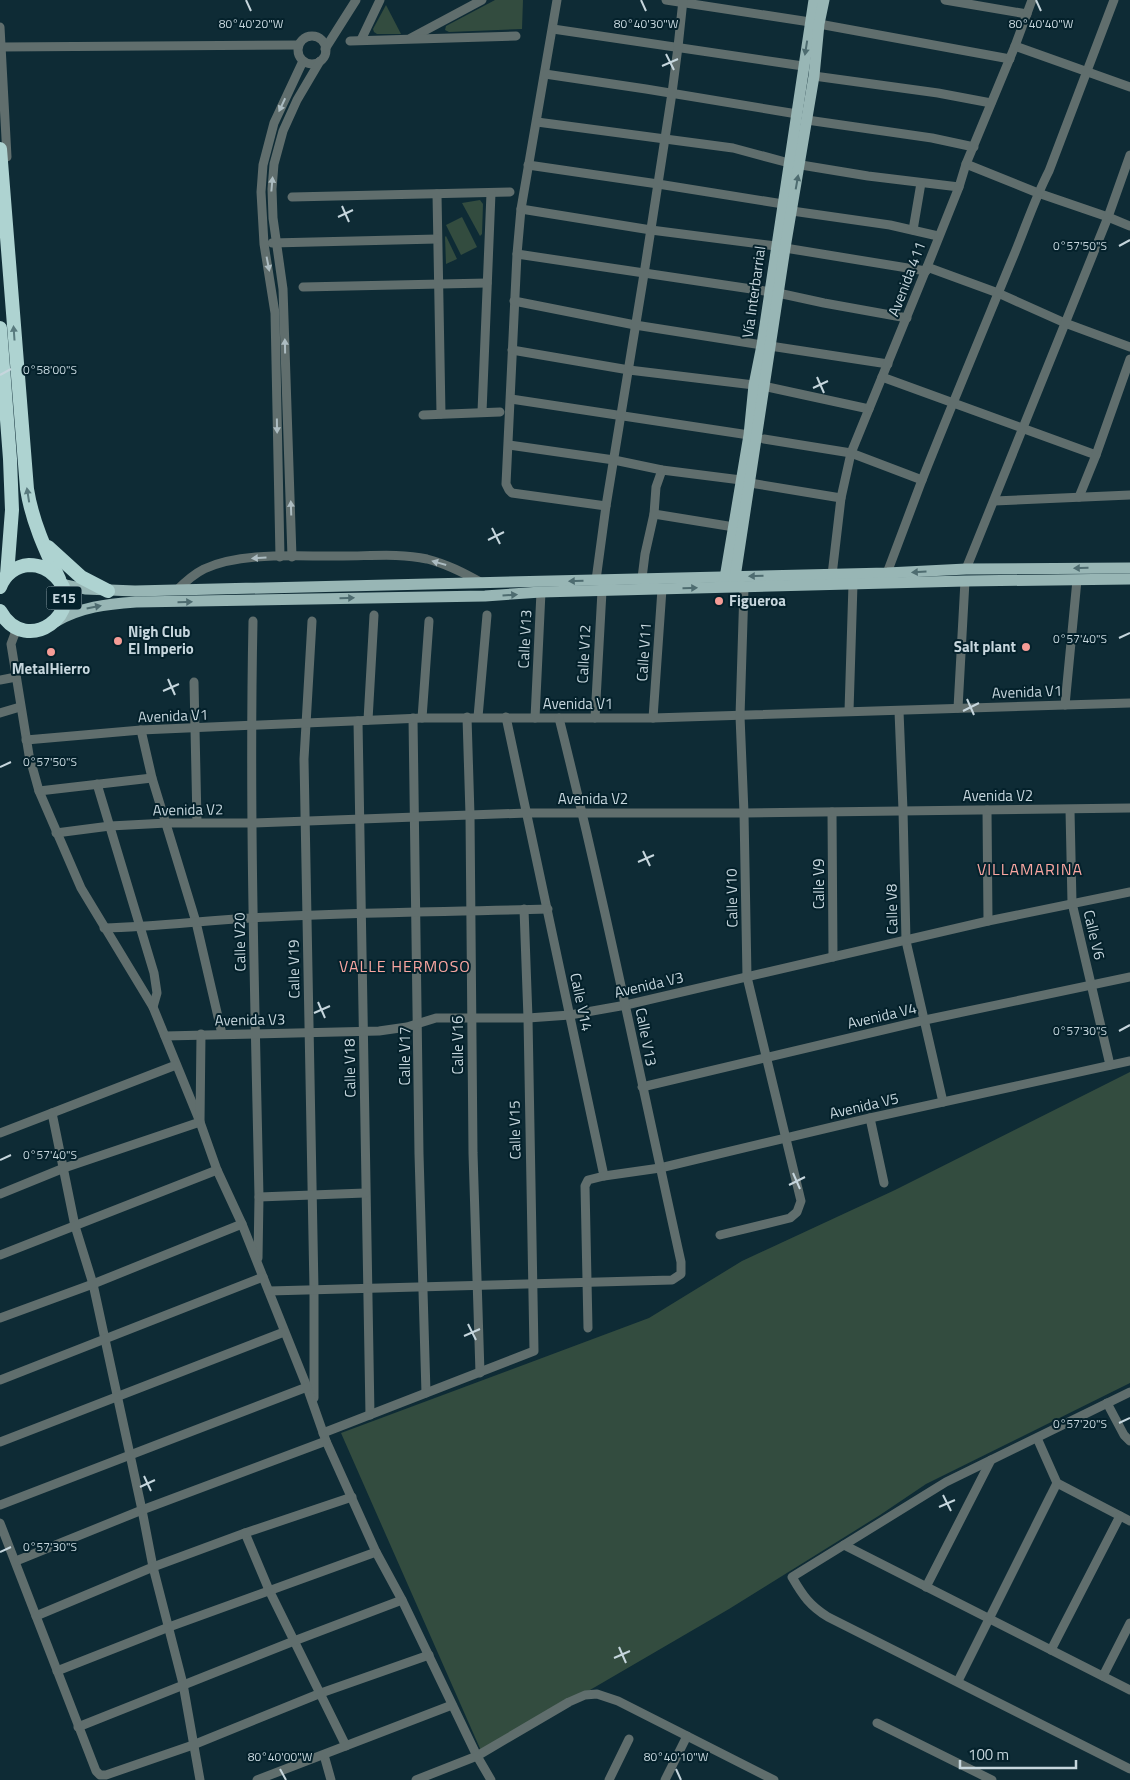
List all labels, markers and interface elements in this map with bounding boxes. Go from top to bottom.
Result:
text: 80°40'20"W [219,14,284,33]
text: 80°40'30"W [614,14,679,33]
text: 80°40'40"W [1009,14,1074,33]
one-way arrow [802,40,810,56]
one-way arrow [278,98,286,112]
one-way arrow [793,174,801,190]
one-way arrow [269,176,277,192]
text: 0°57'50"S [1053,236,1107,255]
street label: Avenida 411 [882,238,931,320]
street label: Vía Interbarrial [736,244,771,339]
one-way arrow [264,256,272,271]
one-way arrow [10,325,18,341]
one-way arrow [281,337,289,353]
text: 0°58'00"S [23,360,77,379]
one-way arrow [273,418,281,434]
one-way arrow [23,486,31,502]
one-way arrow [286,500,294,516]
one-way arrow [251,554,267,562]
one-way arrow [431,558,446,566]
one-way arrow [1073,564,1089,572]
one-way arrow [911,568,927,576]
one-way arrow [748,572,764,580]
one-way arrow [568,577,584,585]
one-way arrow [682,584,698,592]
road number: E15 [46,586,82,610]
place label: Figueroa [729,589,786,612]
one-way arrow [502,590,518,598]
one-way arrow [340,594,356,602]
marker: Figueroa [713,595,725,607]
one-way arrow [177,597,193,605]
one-way arrow [87,603,102,611]
street label: Calle V13 [511,609,538,669]
place label: Nigh Club El Imperio [128,620,194,660]
street label: Calle V11 [630,622,657,682]
street label: Calle V12 [570,624,597,684]
text: 0°57'40"S [1053,629,1107,648]
marker: Nigh Club El Imperio [112,635,124,647]
place label: Salt plant [954,635,1017,658]
marker: Salt plant [1020,641,1032,653]
marker: MetalHierro [45,646,57,658]
place label: MetalHierro [12,657,90,680]
street label: Avenida V1 [991,679,1063,704]
street label: Avenida V1 [543,692,613,715]
street label: Avenida V1 [137,703,209,728]
text: 0°57'50"S [23,752,77,771]
street label: Avenida V2 [963,784,1033,807]
street label: Avenida V2 [558,787,628,810]
street label: Avenida V2 [153,797,223,822]
district label: VILLAMARINA [977,857,1083,881]
street label: Calle V9 [807,859,830,909]
street label: Calle V10 [719,868,744,928]
street label: Calle V8 [880,883,903,935]
street label: Calle V6 [1078,908,1111,962]
street label: Calle V20 [227,912,252,972]
street label: Calle V19 [281,939,306,999]
district label: VALLE HERMOSO [339,954,471,978]
street label: Avenida V3 [612,965,686,1004]
street label: Calle V14 [564,971,599,1033]
street label: Avenida V4 [845,996,919,1035]
street label: Calle V13 [630,1006,663,1068]
street label: Avenida V3 [215,1007,285,1032]
street label: Calle V16 [446,1015,469,1075]
text: 0°57'30"S [1053,1021,1107,1040]
street label: Calle V17 [393,1026,416,1086]
street label: Calle V18 [337,1038,362,1098]
street label: Avenida V5 [827,1086,901,1125]
street label: Calle V15 [502,1100,527,1160]
text: 0°57'40"S [23,1145,77,1164]
text: 0°57'20"S [1053,1414,1107,1433]
text: 0°57'30"S [23,1537,77,1556]
scale bar [960,1738,1076,1770]
text: 100 m [968,1743,1009,1766]
text: 80°40'00"W [248,1747,313,1766]
text: 80°40'10"W [644,1747,709,1766]

